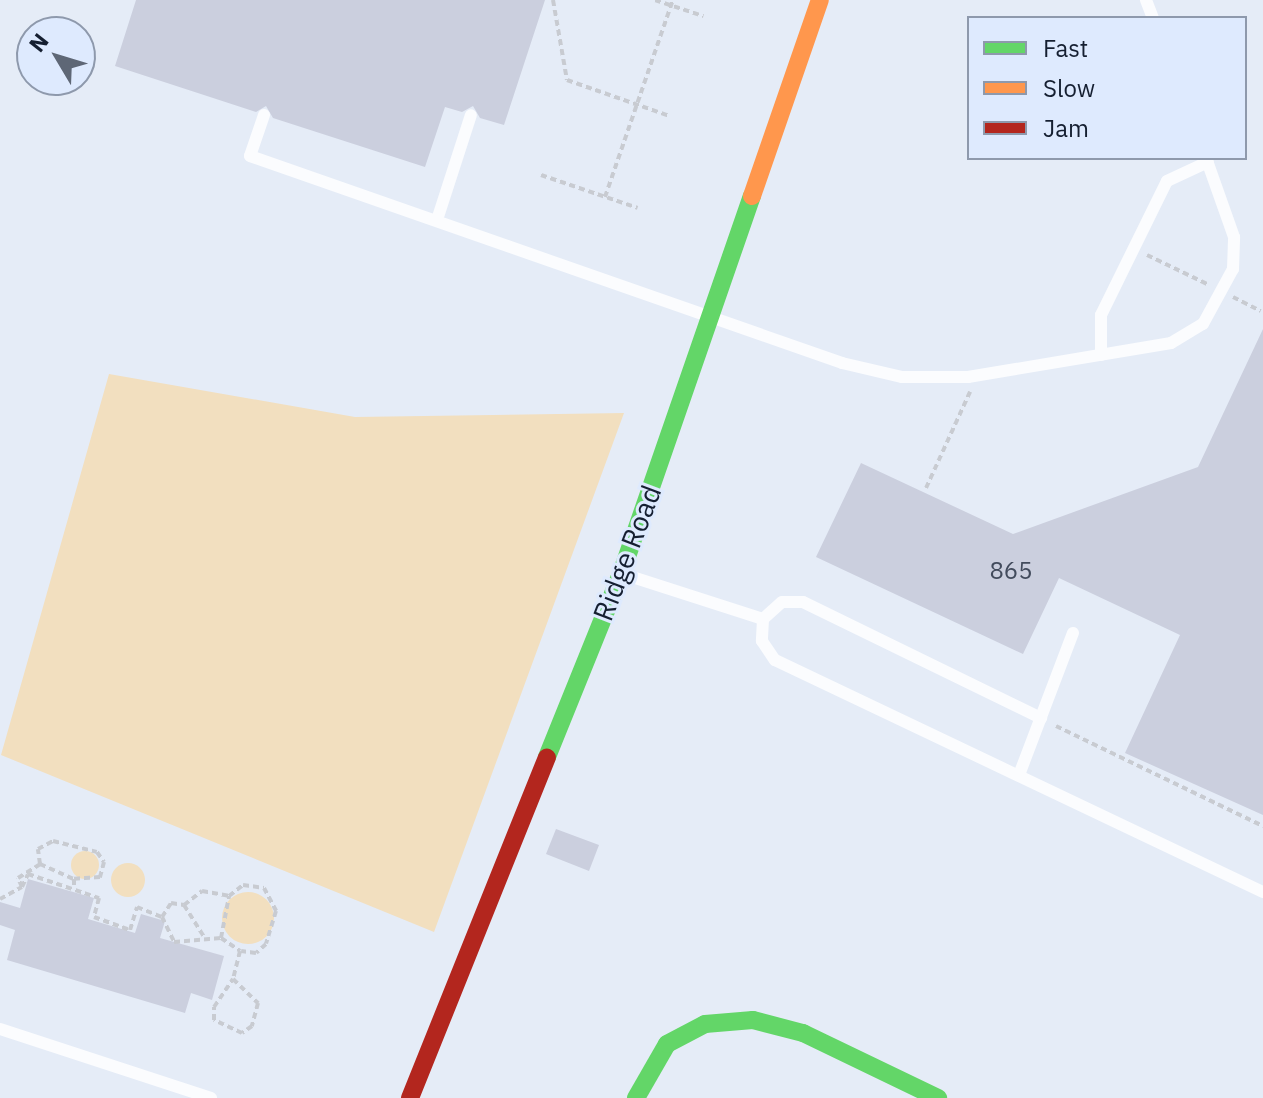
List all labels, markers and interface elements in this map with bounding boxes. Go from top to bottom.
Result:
north arrow [16,16,96,96]
legend [967,16,1247,160]
text: N [22,27,55,57]
text: Fast [1043,32,1088,64]
text: Slow [1043,72,1095,104]
text: Jam [1043,112,1089,144]
street label: Ridge Road [586,481,668,625]
house number: 865 [989,557,1033,585]

